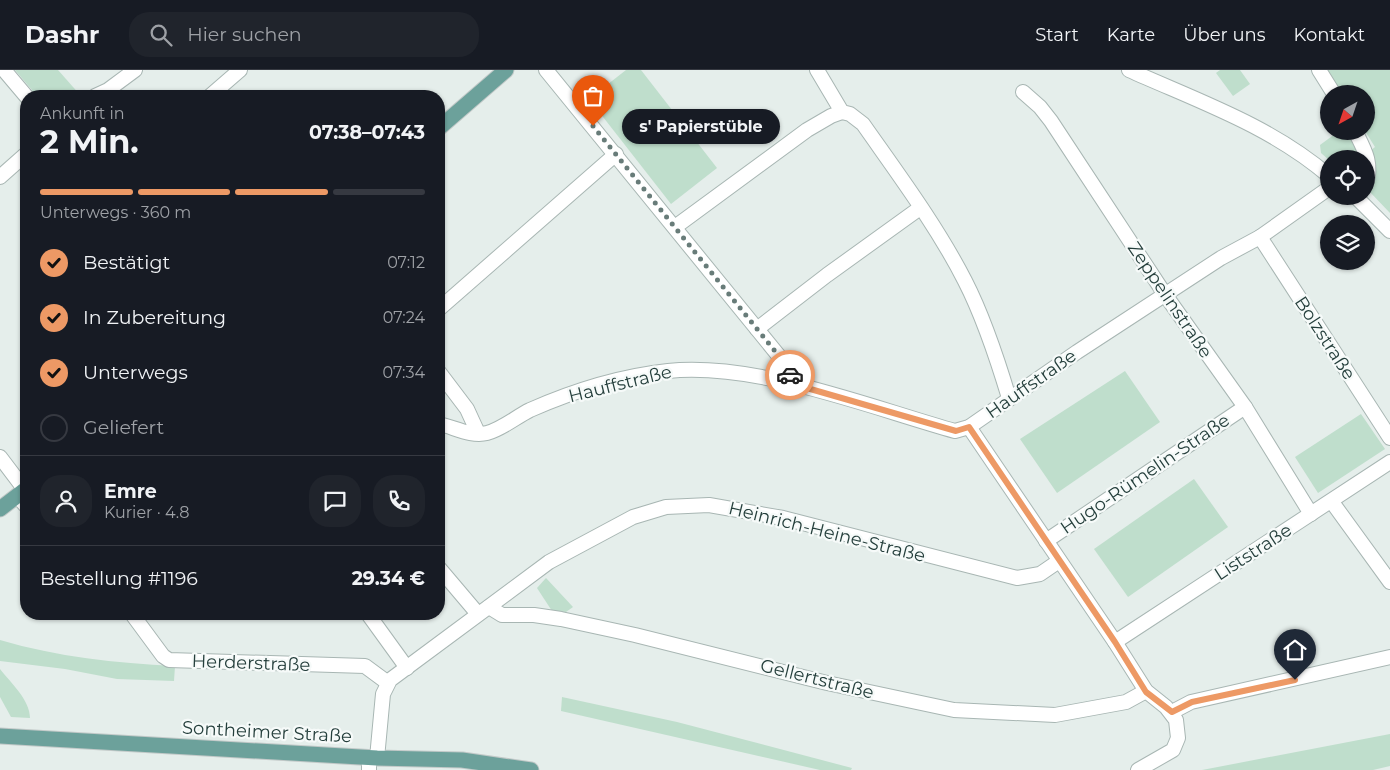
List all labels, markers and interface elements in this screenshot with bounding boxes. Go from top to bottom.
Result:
search box [129,12,479,57]
text: Dashr [25,20,99,49]
icon: search [147,21,175,49]
text: Hier suchen [187,23,302,46]
text: Start [1035,24,1079,46]
text: Karte [1107,24,1155,46]
text: Über uns [1183,24,1266,46]
text: Kontakt [1294,24,1365,46]
pin [572,75,614,126]
icon: bag [579,82,607,110]
north arrow [1320,85,1375,140]
map controls [1320,85,1375,270]
text: Ankunft in [40,104,125,123]
callout: s' Papierstüble [623,108,780,144]
text: s' Papierstüble [639,117,763,136]
text: 07:38–07:43 [309,121,425,144]
text: 2 Min. [40,122,139,161]
button: locate [1320,150,1375,205]
text: Unterwegs · 360 m [40,203,191,222]
button: layers [1320,215,1375,270]
street label: Zeppelinstraße [1123,238,1217,362]
icon: check [40,249,68,277]
text: Bestätigt [83,251,170,274]
text: 07:12 [387,253,425,272]
street label: Bolzstraße [1290,292,1360,384]
icon: check [40,304,68,332]
text: In Zubereitung [83,306,226,329]
text: 07:24 [383,308,425,327]
street label: Hauffstraße [981,345,1081,423]
courier [765,350,815,400]
icon: check [40,359,68,387]
text: Unterwegs [83,361,188,384]
street label: Hauffstraße [566,361,674,407]
icon: car [776,361,804,389]
text: 07:34 [382,363,425,382]
street label: Hugo-Rümelin-Straße [1056,409,1234,539]
text: Geliefert [83,416,164,439]
button: person [40,475,92,527]
button: chat [309,475,361,527]
button: phone [373,475,425,527]
text: Emre [104,480,157,503]
street label: Heinrich-Heine-Straße [726,497,928,567]
text: Kurier · 4.8 [104,503,190,522]
street label: Liststraße [1210,519,1296,585]
text: Bestellung #1196 [40,567,198,590]
text: 29.34 € [352,567,425,590]
pin [1274,629,1316,680]
icon: home [1281,636,1309,664]
street label: Herderstraße [191,650,311,676]
street label: Gellertstraße [758,654,876,704]
street label: Sontheimer Straße [182,717,353,747]

